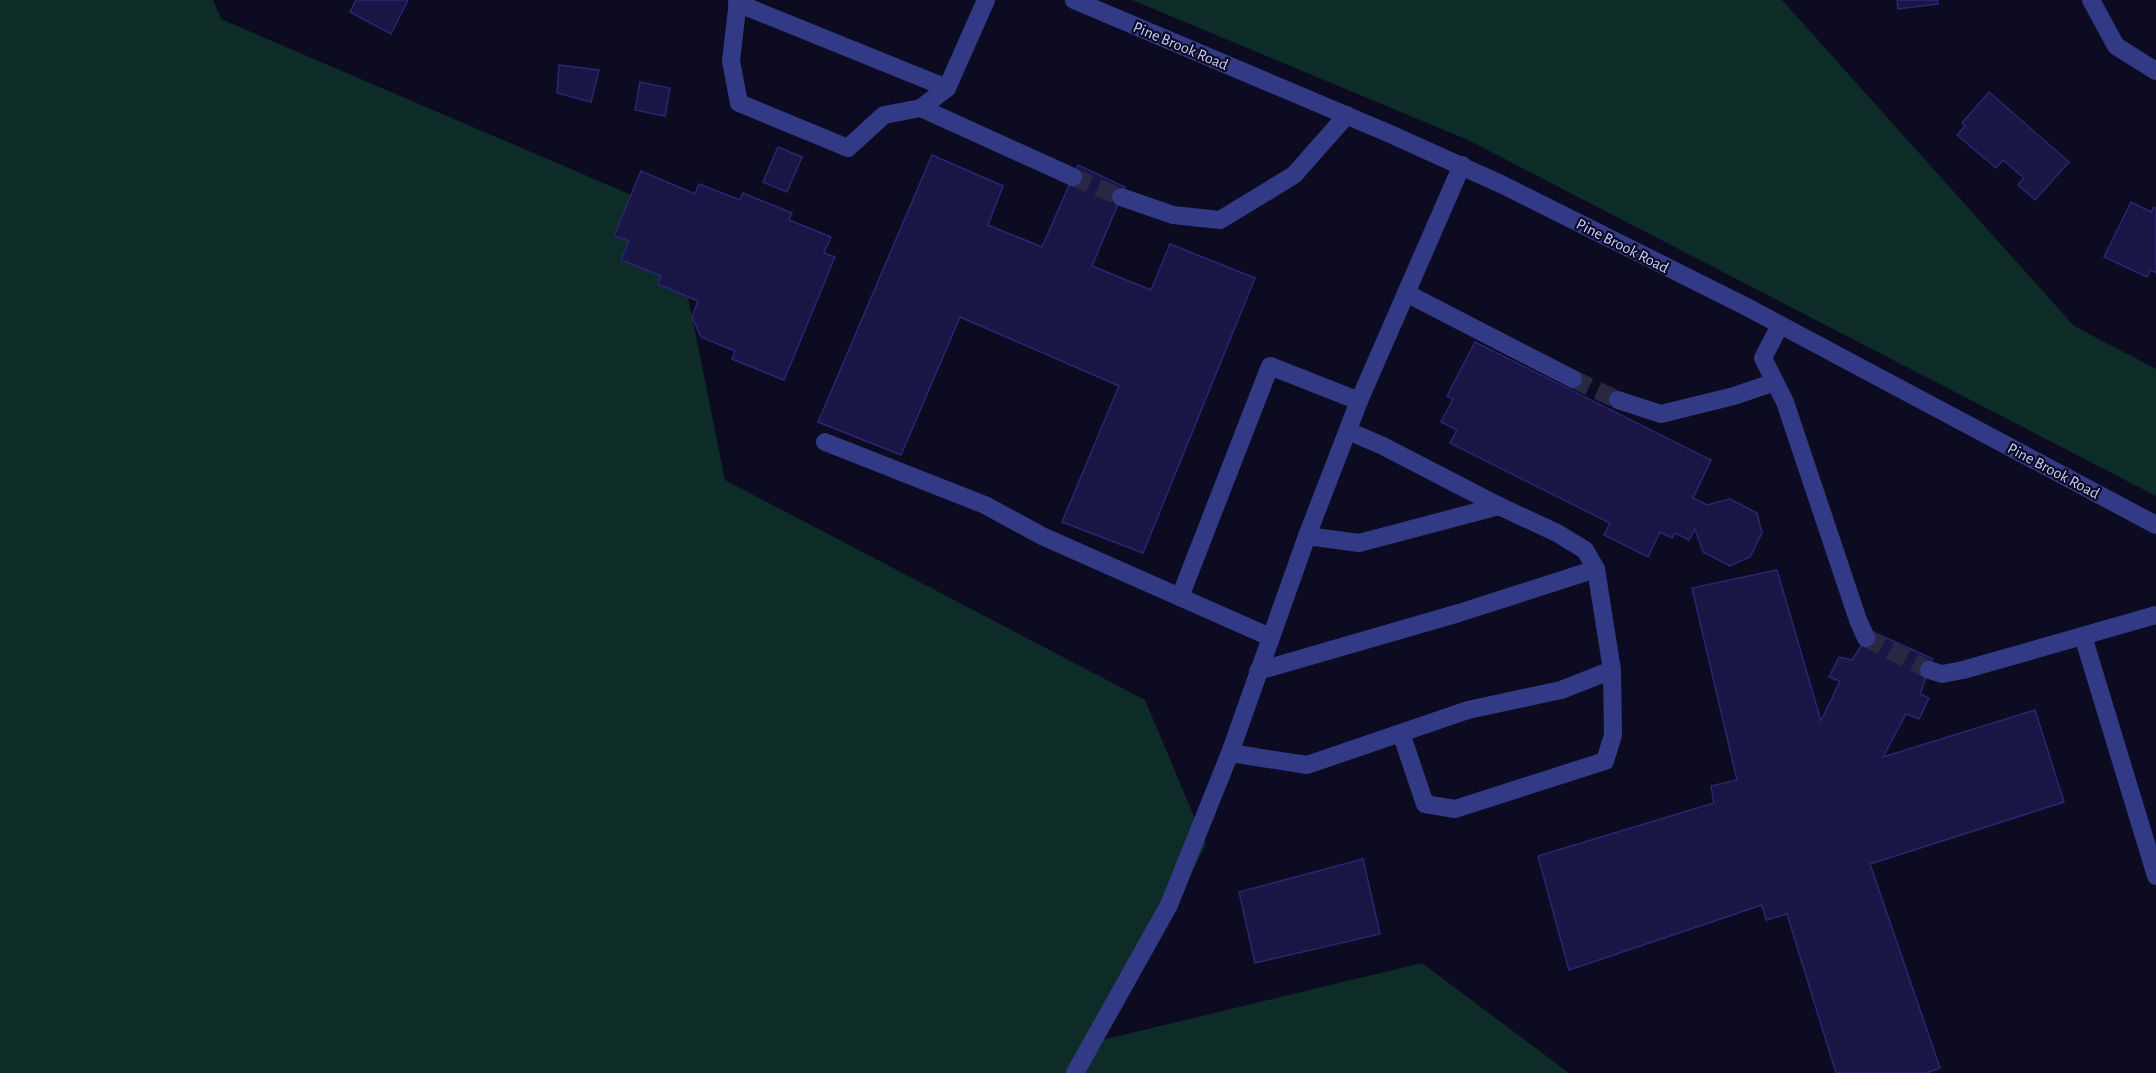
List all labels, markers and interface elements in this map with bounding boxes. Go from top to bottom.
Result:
street label: Pine Brook Road [1131,19,1230,73]
street label: Pine Brook Road [1574,216,1671,276]
street label: Pine Brook Road [2005,440,2102,502]

